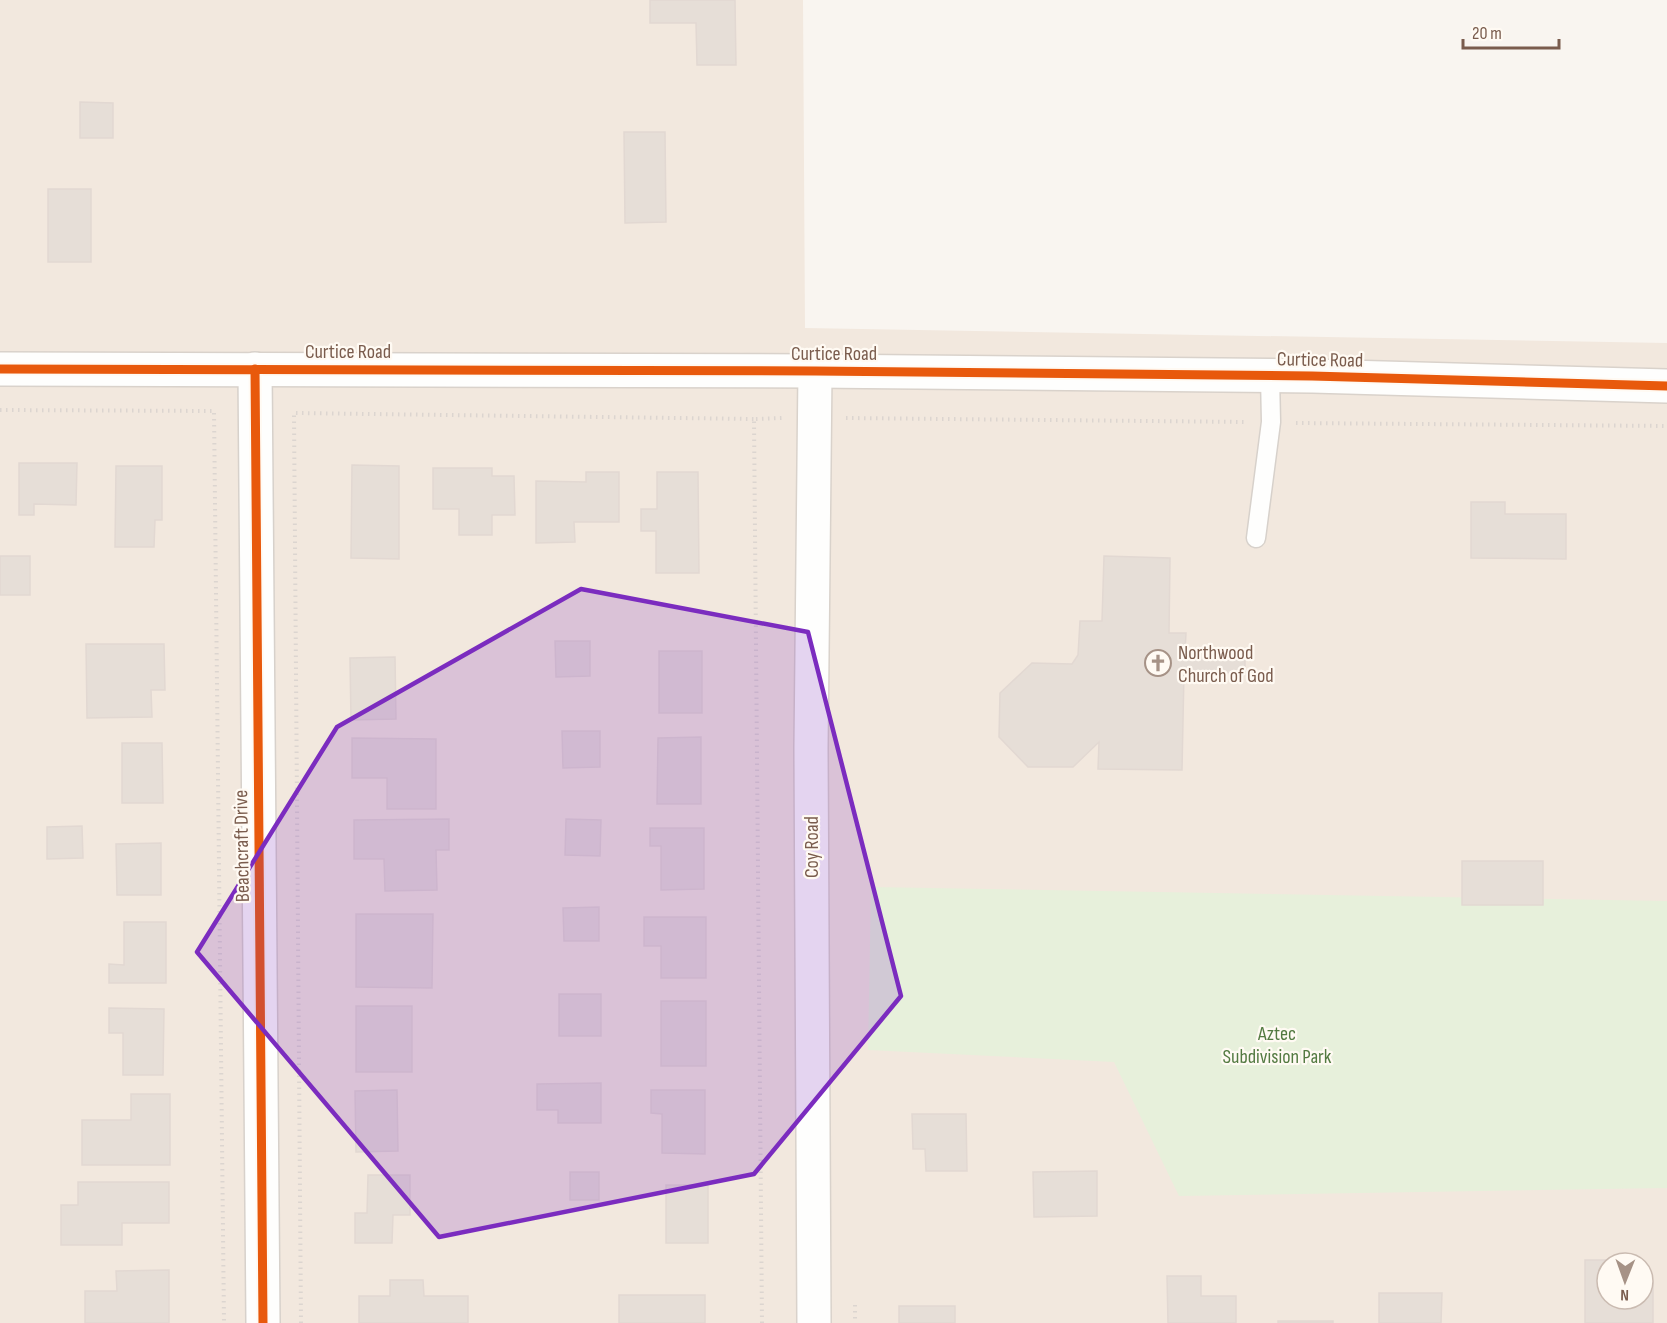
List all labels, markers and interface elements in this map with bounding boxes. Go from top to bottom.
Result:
scale bar [1463,12,1559,50]
text: 20 m [1472,23,1502,44]
street label: Curtice Road [305,340,391,364]
street label: Curtice Road [791,342,877,366]
street label: Curtice Road [1277,347,1363,373]
place label: Northwood Church of God [1178,641,1274,688]
church icon: Northwood Church of God [1143,648,1173,678]
street label: Beachcraft Drive [229,790,255,902]
street label: Coy Road [800,816,824,878]
park label: Aztec Subdivision Park [1223,1022,1332,1069]
north arrow [1595,1251,1655,1311]
text: N [1620,1285,1629,1304]

